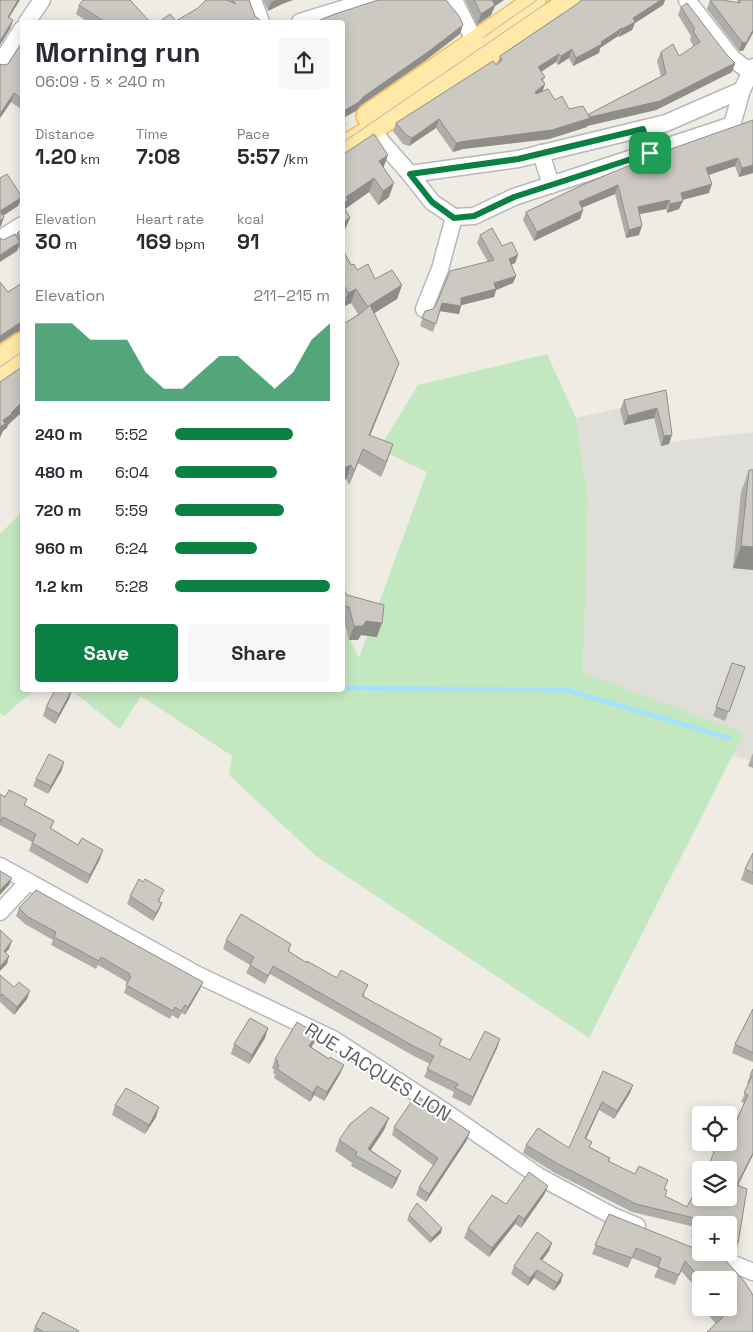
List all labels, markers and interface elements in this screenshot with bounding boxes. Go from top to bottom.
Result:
text: Morning run [35,34,200,70]
button: share [278,37,330,89]
text: 06:09 · 5 × 240 m [35,71,165,92]
text: Distance [35,125,95,143]
text: Time [136,125,168,143]
text: Pace [237,125,270,143]
pin [629,132,671,174]
icon: arrive [636,139,664,167]
text: 1.20 [35,143,77,170]
text: 7:08 [136,143,180,170]
text: 5:57 [237,143,280,170]
text: km [77,150,100,168]
text: /km [280,150,308,168]
text: Elevation [35,210,96,228]
text: Heart rate [136,210,204,228]
text: kcal [237,210,264,228]
text: 30 [35,228,61,255]
text: 169 [136,228,171,255]
text: 91 [237,228,259,255]
text: m [61,235,77,253]
text: bpm [171,235,205,253]
text: Elevation [35,285,105,306]
text: 211–215 m [253,285,330,306]
text: 240 m [35,424,83,445]
text: 5:52 [115,424,148,445]
text: 480 m [35,462,83,483]
text: 6:04 [115,462,149,483]
text: 720 m [35,500,81,521]
text: 5:59 [115,500,148,521]
text: 960 m [35,538,83,559]
text: 6:24 [115,538,148,559]
text: 1.2 km [35,576,83,597]
text: 5:28 [115,576,148,597]
button: Save [35,624,178,682]
button: Share [188,624,330,682]
street label: RUE JACQUES LION [300,1017,456,1127]
map controls [692,1106,737,1316]
button: locate [692,1106,737,1151]
button: layers [692,1161,737,1206]
button: + [692,1216,737,1261]
button: − [692,1271,737,1316]

